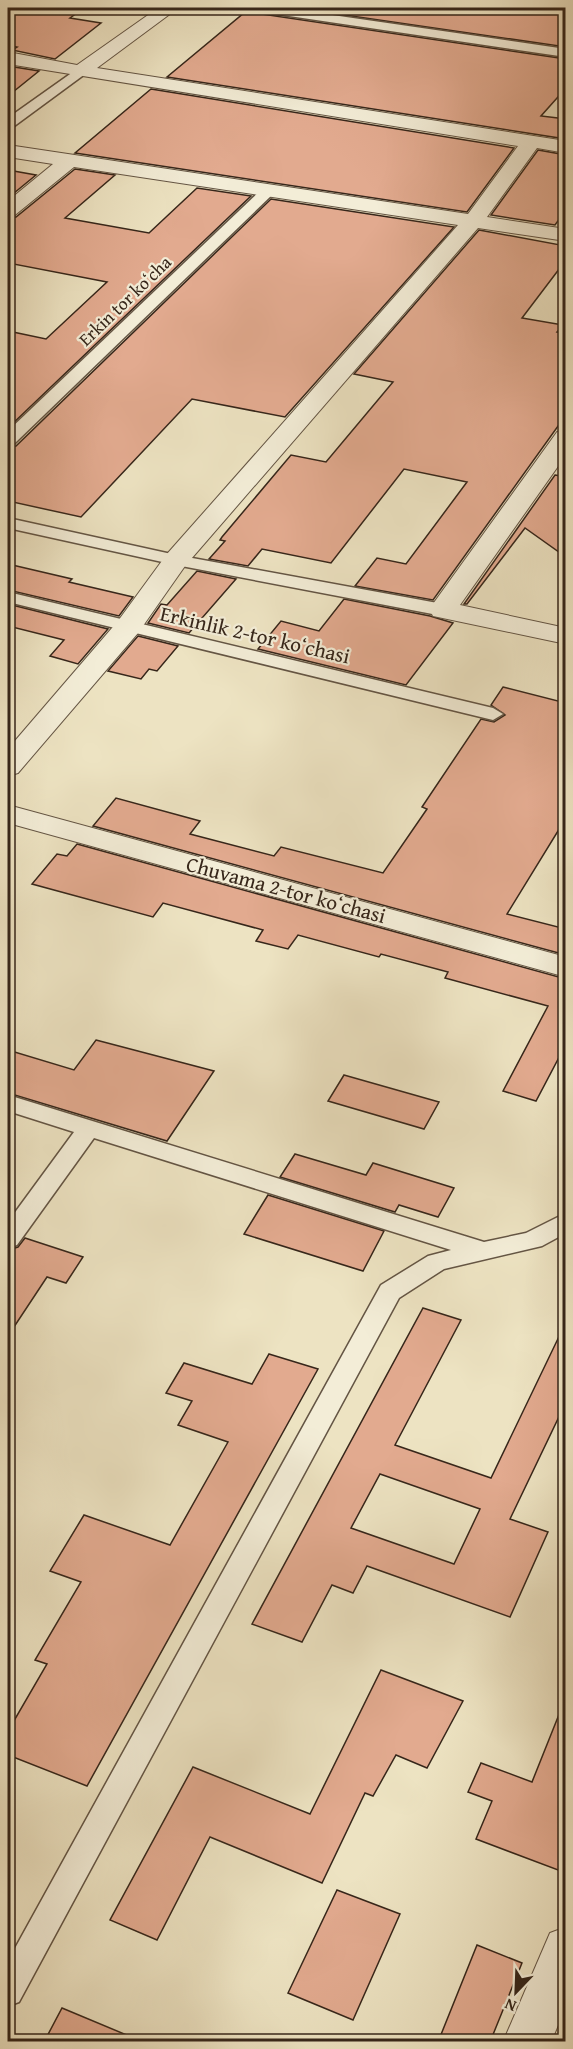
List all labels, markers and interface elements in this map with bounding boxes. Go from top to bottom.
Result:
street label: Erkin tor koʻcha [72,249,178,352]
street label: Erkinlik 2-tor koʻchasi [157,598,353,671]
street label: Chuvama 2-tor koʻchasi [183,848,390,931]
north arrow [486,1962,546,2022]
text: N [500,1993,520,2019]

